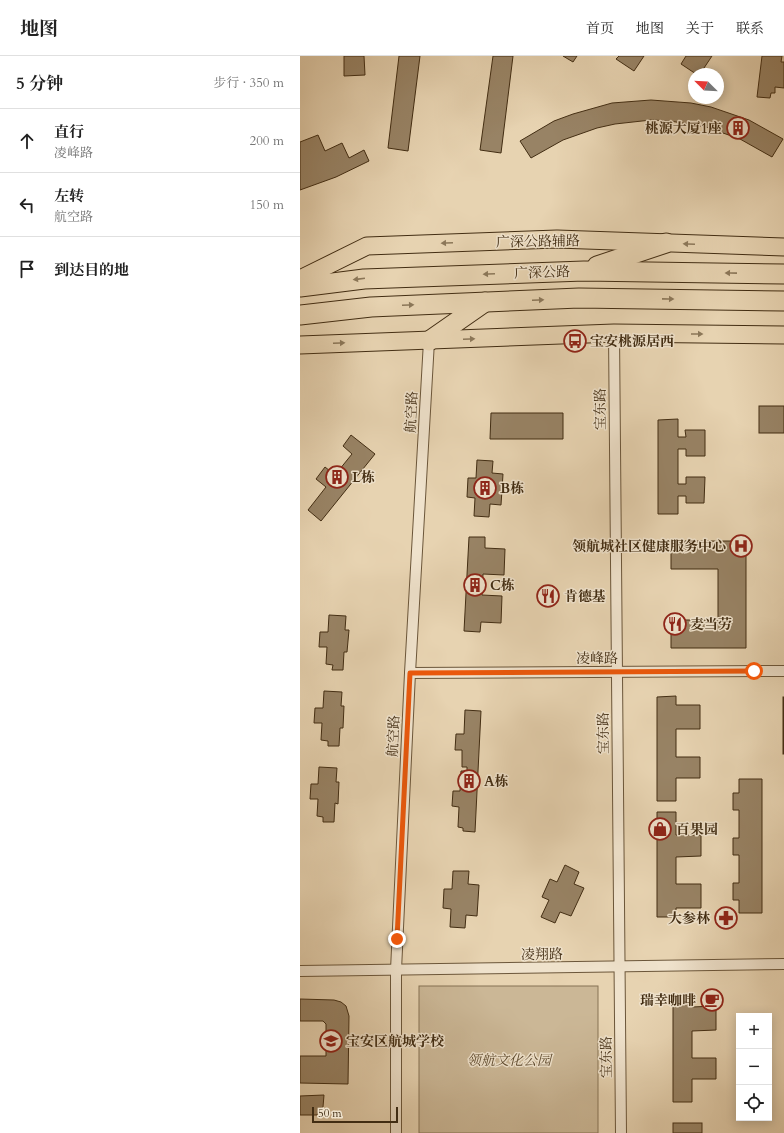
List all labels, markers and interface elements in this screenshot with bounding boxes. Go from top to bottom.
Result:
text: 地图 [20,16,58,42]
text: 首页 [586,19,614,38]
text: 地图 [636,19,664,38]
text: 关于 [686,19,714,38]
text: 联系 [736,19,764,38]
north arrow [688,68,724,104]
text: 5 分钟 [16,72,63,95]
text: 步行 · 350 m [213,74,284,92]
building icon: 桃源大厦1座 [725,115,751,141]
place label: 桃源大厦1座 [645,119,722,138]
text: 直行 [54,122,84,142]
icon: ahead [16,130,38,152]
text: 200 m [250,132,284,150]
text: 凌峰路 [54,144,93,162]
text: 左转 [54,186,84,206]
icon: left [16,194,38,216]
text: 150 m [250,196,284,214]
text: 航空路 [54,208,93,226]
street label: 广深公路辅路 [496,231,580,252]
one-way arrow [441,240,453,247]
one-way arrow [682,241,695,247]
icon: arrive [16,258,38,280]
text: 到达目的地 [54,260,129,280]
street label: 广深公路 [514,262,570,283]
one-way arrow [724,270,737,276]
one-way arrow [482,271,495,277]
one-way arrow [353,276,365,283]
one-way arrow [532,296,544,303]
one-way arrow [662,296,675,302]
one-way arrow [402,302,415,308]
bus stop icon: 宝安桃源居西 [562,328,588,354]
one-way arrow [691,331,704,337]
place label: 宝安桃源居西 [590,332,674,351]
one-way arrow [463,336,476,342]
one-way arrow [333,340,345,347]
street label: 宝东路 [591,388,610,430]
street label: 航空路 [401,391,422,433]
building icon: L栋 [324,464,350,490]
place label: L栋 [352,468,375,487]
building icon: B栋 [472,475,498,501]
place label: B栋 [500,479,524,498]
hospital icon: 领航城社区健康服务中心 [728,533,754,559]
place label: 领航城社区健康服务中心 [572,537,726,556]
building icon: C栋 [462,572,488,598]
place label: C栋 [490,576,515,595]
restaurant icon: 肯德基 [535,583,561,609]
place label: 肯德基 [564,587,606,606]
restaurant icon: 麦当劳 [662,611,688,637]
place label: 麦当劳 [690,615,732,634]
street label: 凌峰路 [576,649,618,668]
route start [745,662,763,680]
street label: 宝东路 [594,712,613,754]
street label: 航空路 [383,715,404,757]
building icon: A栋 [456,768,482,794]
place label: A栋 [484,772,509,791]
shop icon: 百果园 [647,816,673,842]
place label: 百果园 [676,820,718,839]
pharmacy icon: 大参林 [713,905,739,931]
place label: 大参林 [668,909,710,928]
route end [388,930,406,948]
street label: 凌翔路 [521,945,563,964]
cafe icon: 瑞幸咖啡 [699,987,725,1013]
place label: 瑞幸咖啡 [640,991,696,1010]
map controls [736,1013,772,1121]
button: + [736,1013,772,1049]
school or university icon: 宝安区航城学校 [318,1028,344,1054]
place label: 宝安区航城学校 [346,1032,444,1051]
street label: 宝东路 [597,1036,616,1078]
button: − [736,1049,772,1085]
park label: 领航文化公园 [467,1051,553,1070]
button: locate [736,1085,772,1121]
scale bar [312,1105,398,1124]
text: 50 m [318,1106,342,1121]

